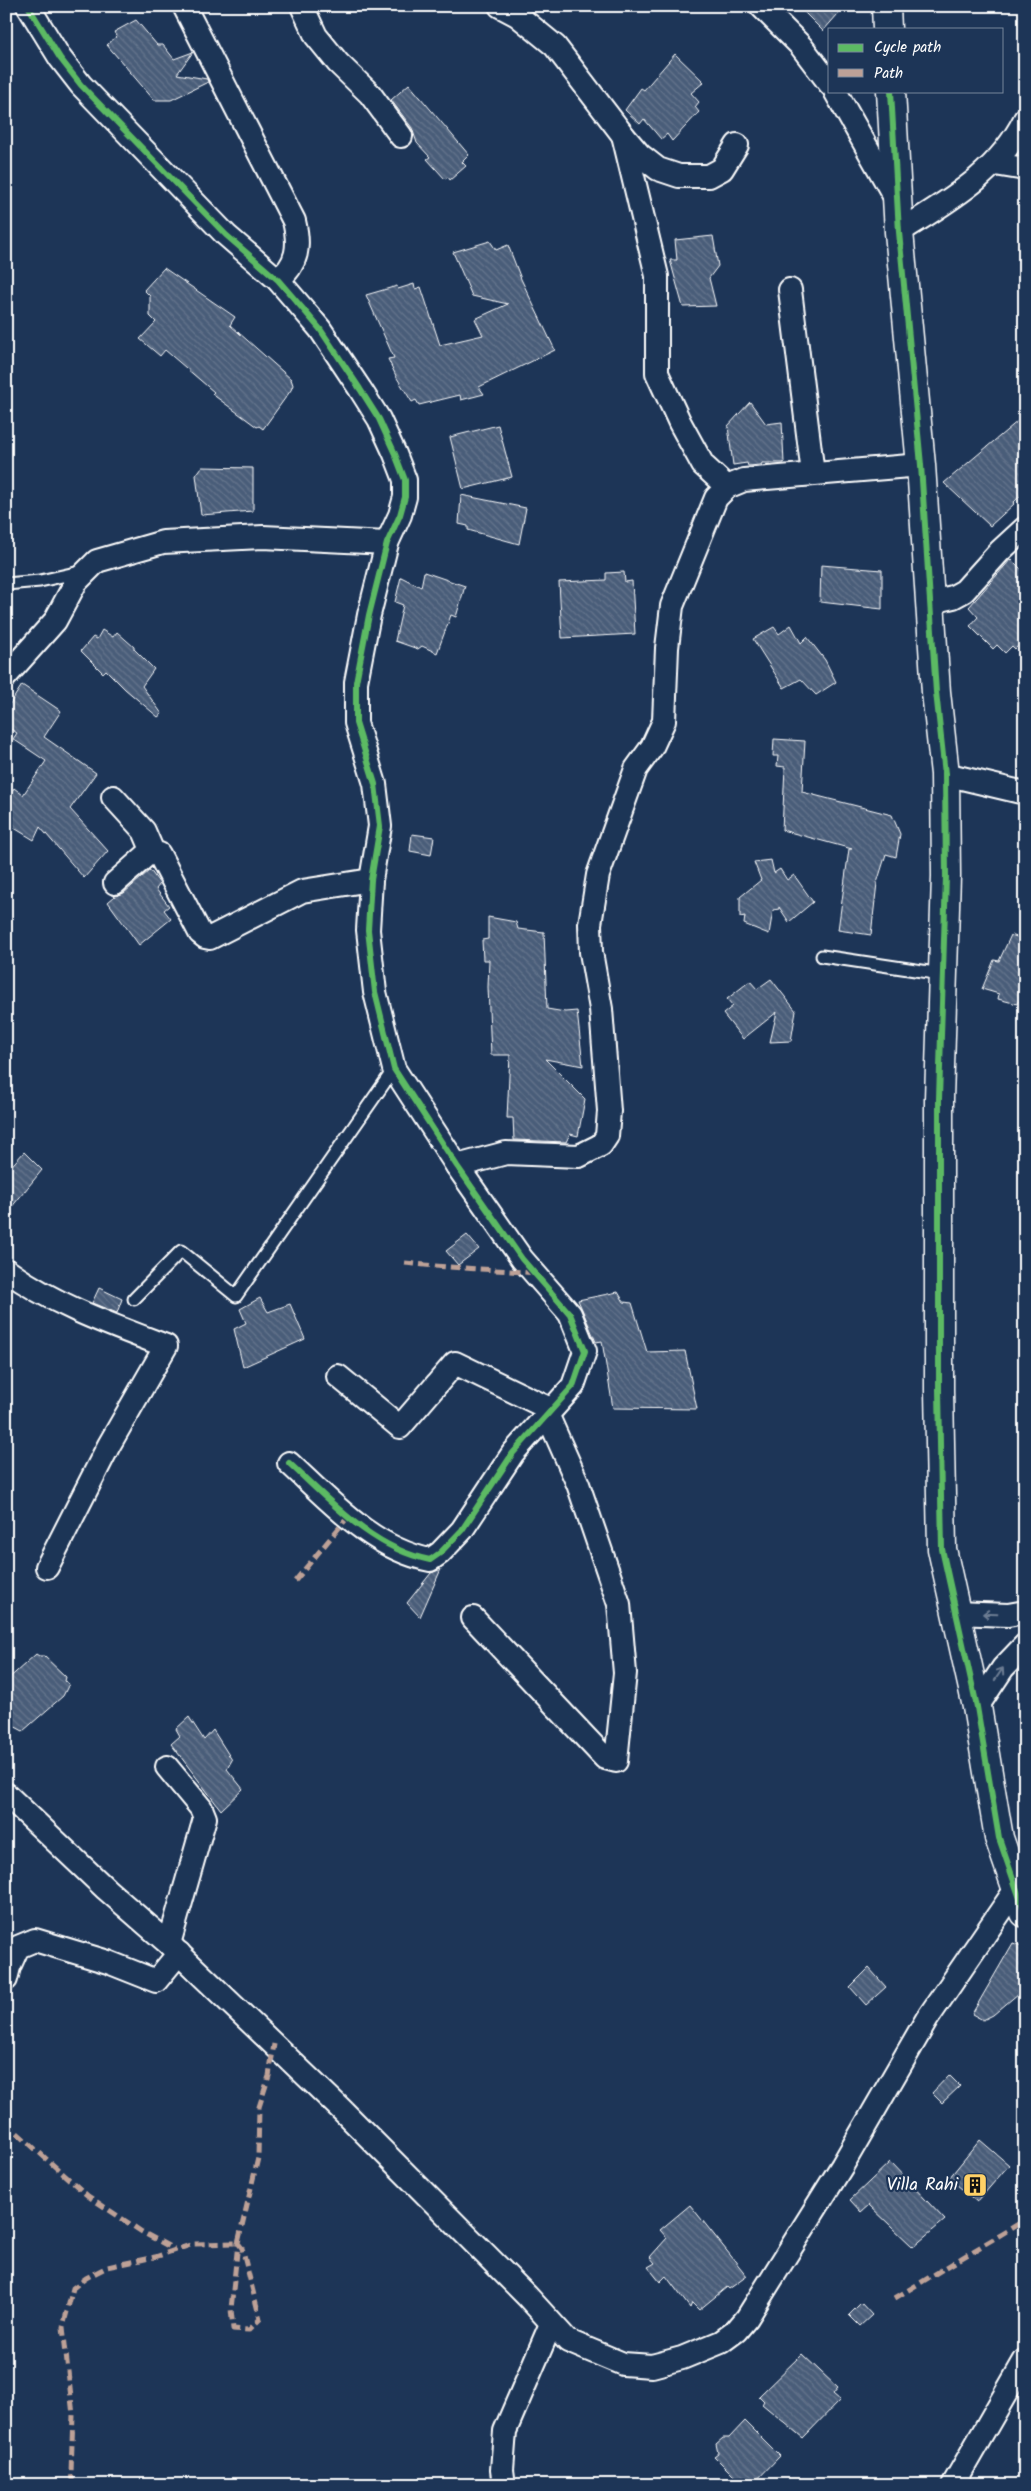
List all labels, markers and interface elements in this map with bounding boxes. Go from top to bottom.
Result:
legend [828,28,1004,92]
text: Cycle path [874,36,941,60]
text: Path [874,62,903,86]
one-way arrow [982,1610,998,1619]
one-way arrow [994,1667,1004,1681]
place label: Villa Rahi [887,2171,959,2200]
building icon: Villa Rahi [962,2172,988,2198]

